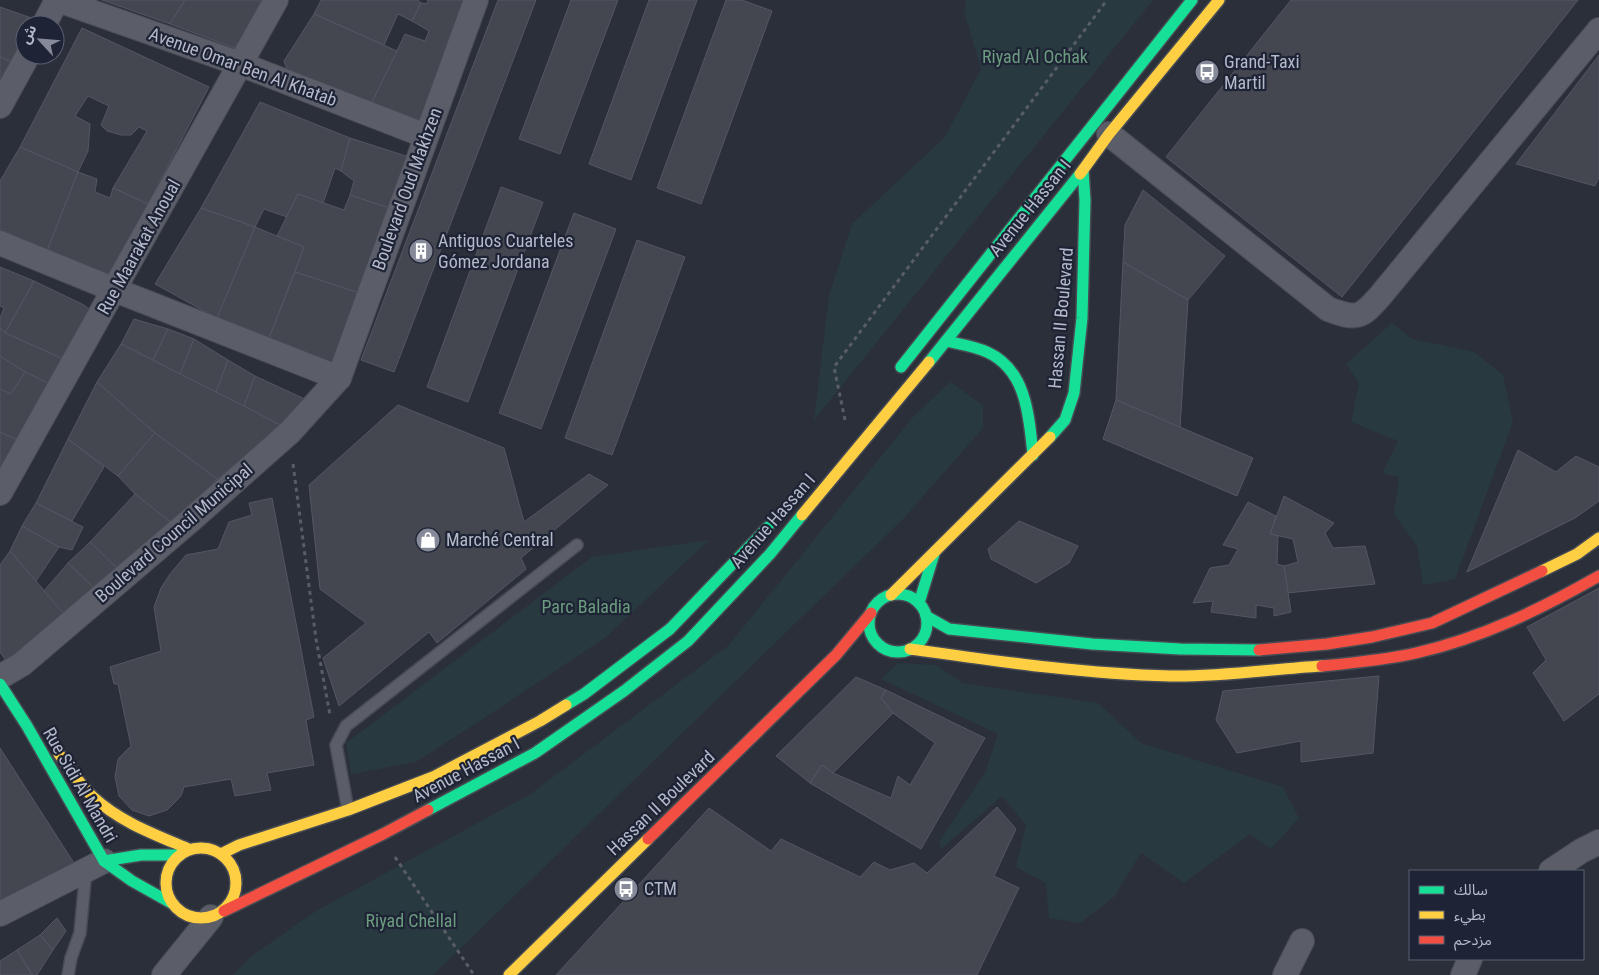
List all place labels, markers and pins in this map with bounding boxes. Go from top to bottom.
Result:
place label: Grand-Taxi Martil [1224,51,1300,93]
bus stop icon: Grand-Taxi Martil [1194,59,1220,85]
place label: Antiguos Cuarteles Gómez Jordana [438,230,574,272]
building icon: Antiguos Cuarteles Gómez Jordana [408,238,434,264]
shop icon: Marché Central [415,527,441,553]
place label: Marché Central [446,529,554,550]
bus stop icon: CTM [613,876,639,902]
place label: CTM [644,878,677,899]

